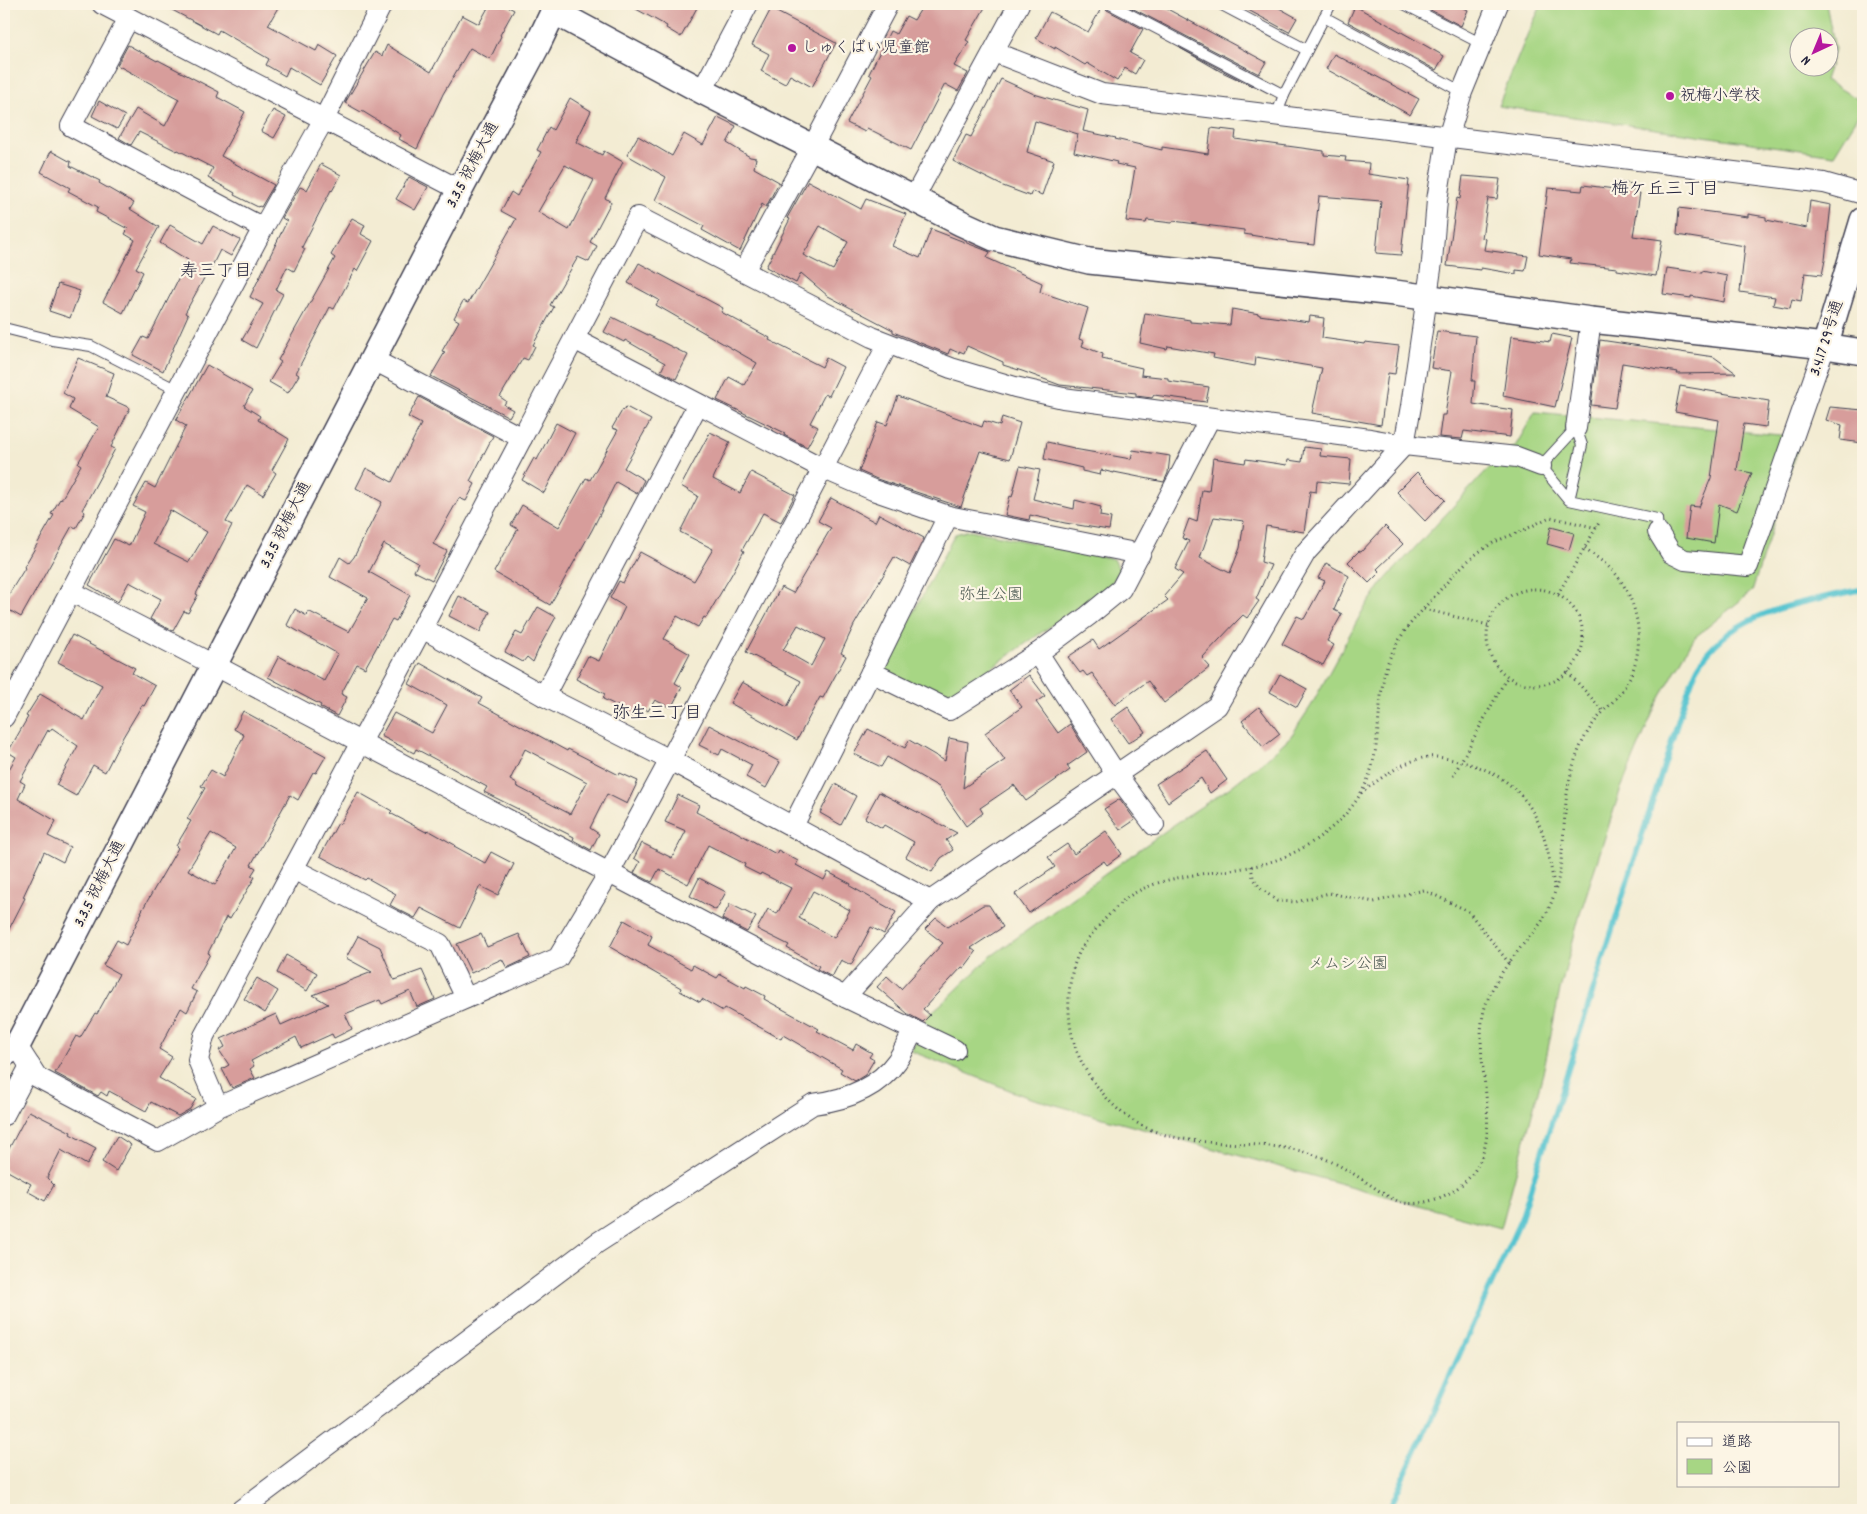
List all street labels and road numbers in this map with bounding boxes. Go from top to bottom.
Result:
street label: 3.3.5 祝梅大通 [441,118,505,212]
street label: 3.4.17 29号通 [1804,297,1850,379]
street label: 3.3.5 祝梅大通 [254,478,318,572]
street label: 3.3.5 祝梅大通 [68,837,132,931]

